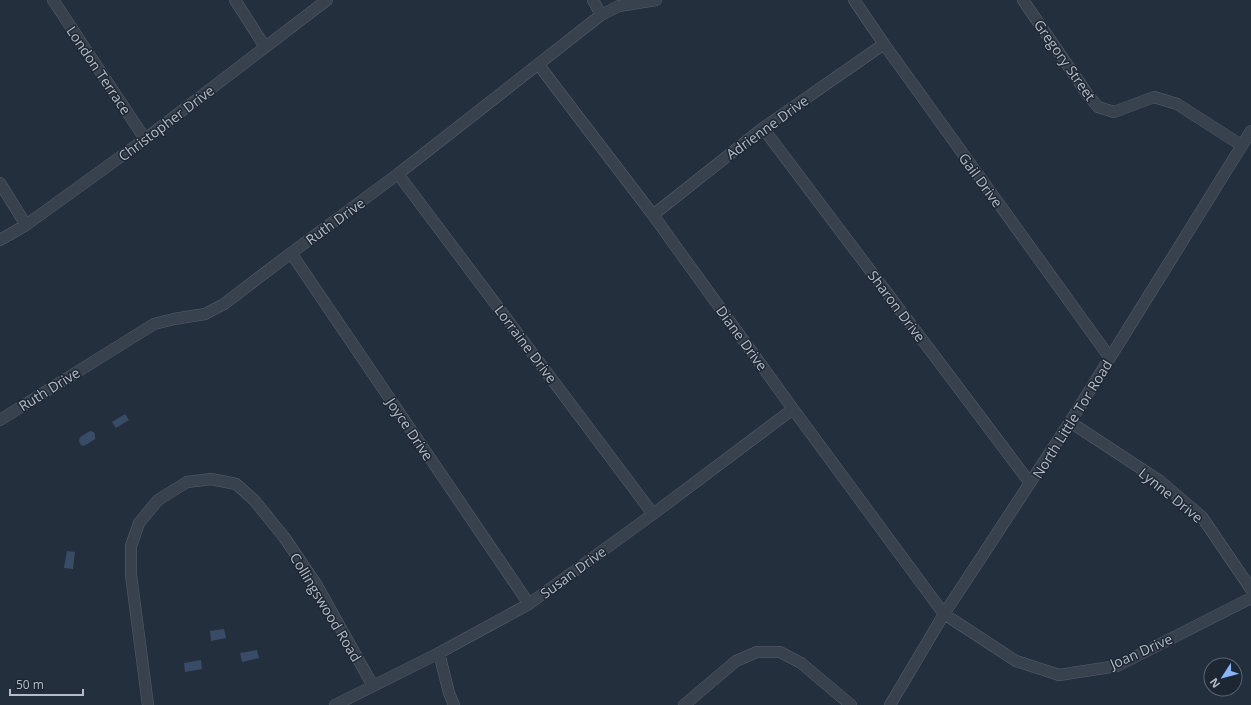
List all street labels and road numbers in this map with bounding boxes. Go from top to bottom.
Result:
street label: Gregory Street [1030,16,1100,104]
street label: London Terrace [62,22,136,118]
street label: Christopher Drive [114,81,218,165]
street label: Adrienne Drive [722,91,812,163]
street label: Gail Drive [955,149,1007,211]
street label: Ruth Drive [302,193,368,249]
street label: Sharon Drive [864,266,930,346]
street label: Lorraine Drive [490,301,562,387]
street label: Diane Drive [712,302,772,374]
street label: North Little Tor Road [1028,356,1116,482]
street label: Ruth Drive [15,363,83,415]
street label: Joyce Drive [381,392,438,464]
street label: Lynne Drive [1135,463,1207,527]
street label: Susan Drive [536,542,610,602]
street label: Collingswood Road [286,549,366,665]
street label: Joan Drive [1105,629,1175,674]

